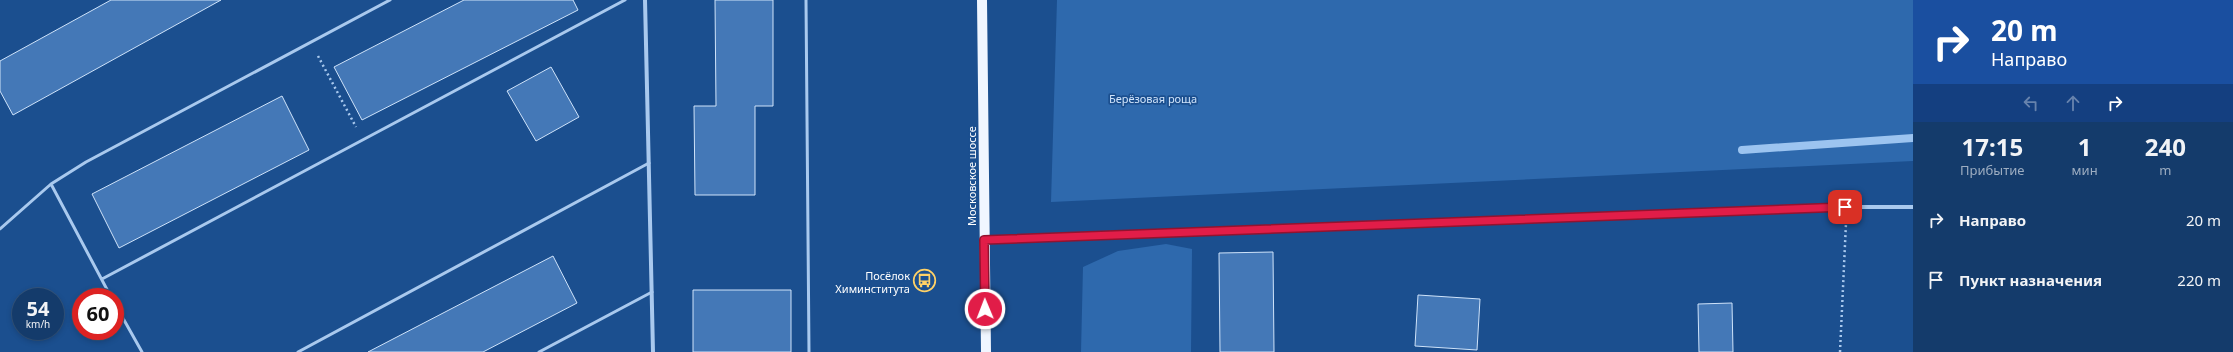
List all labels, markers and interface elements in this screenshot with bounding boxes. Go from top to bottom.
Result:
text: 20 m [1991,11,2058,49]
icon: right [1925,16,1977,68]
text: Направо [1991,47,2067,71]
park label: Берёзовая роща [1109,91,1197,106]
icon: left [2020,92,2042,114]
icon: ahead [2062,92,2084,114]
icon: right [2104,92,2126,114]
street label: Московское шоссе [964,126,979,226]
text: 17:15 [1961,130,2023,163]
text: 1 [2078,130,2091,163]
text: 240 [2145,130,2186,163]
text: Прибытие [1960,161,2025,179]
text: мин [2072,161,2098,179]
text: m [2159,161,2171,179]
pin [1828,190,1862,224]
icon: arrive [1834,196,1856,218]
icon: right [1925,209,1947,231]
text: Направо [1959,210,2026,230]
text: 20 m [2186,210,2221,230]
place label: Посёлок Химинститута [835,268,910,296]
bus stop icon: Посёлок Химинститута [912,268,938,294]
icon: arrive [1925,269,1947,291]
text: Пункт назначения [1959,270,2102,290]
text: 220 m [2177,270,2221,290]
speed limit sign: 60 [72,288,124,340]
position arrow [964,288,1006,330]
text: 54 [27,295,49,322]
text: km/h [26,317,50,331]

